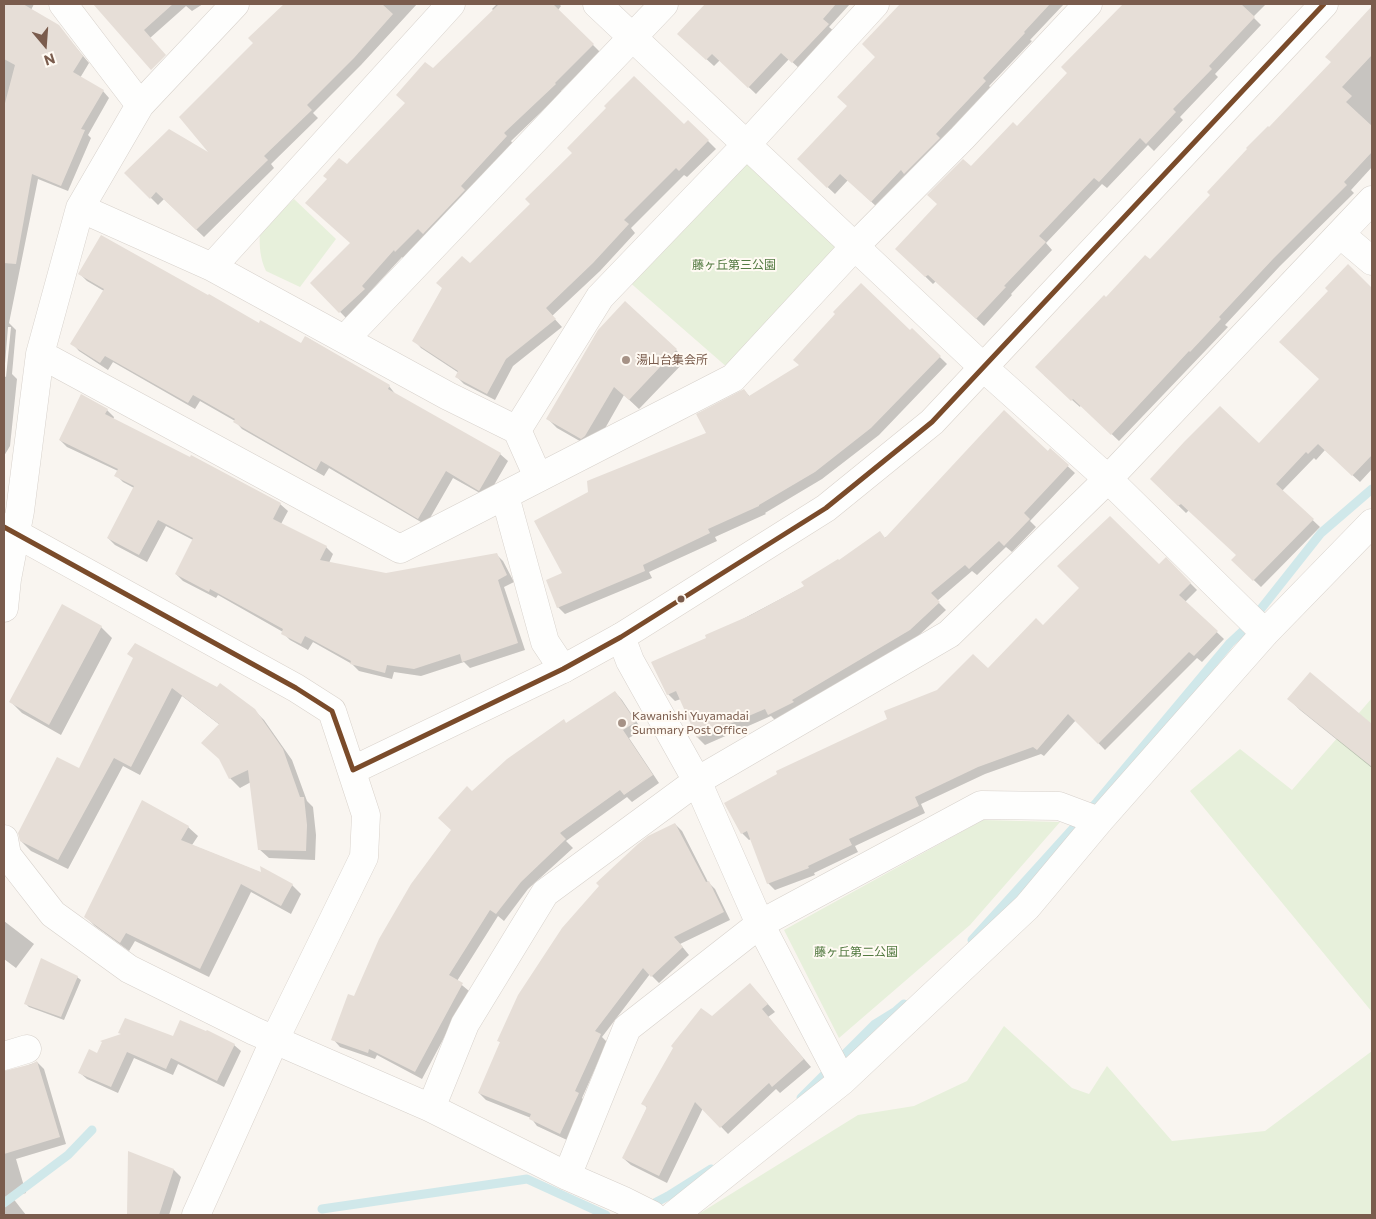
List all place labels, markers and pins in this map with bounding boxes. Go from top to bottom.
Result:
place label: 湯山台集会所 [636,353,708,367]
marker: 湯山台集会所 [620,354,632,366]
unlabelled marker [676,594,686,604]
place label: Kawanishi Yuyamadai Summary Post Office [632,709,749,737]
marker: Kawanishi Yuyamadai Summary Post Office [616,717,628,729]

